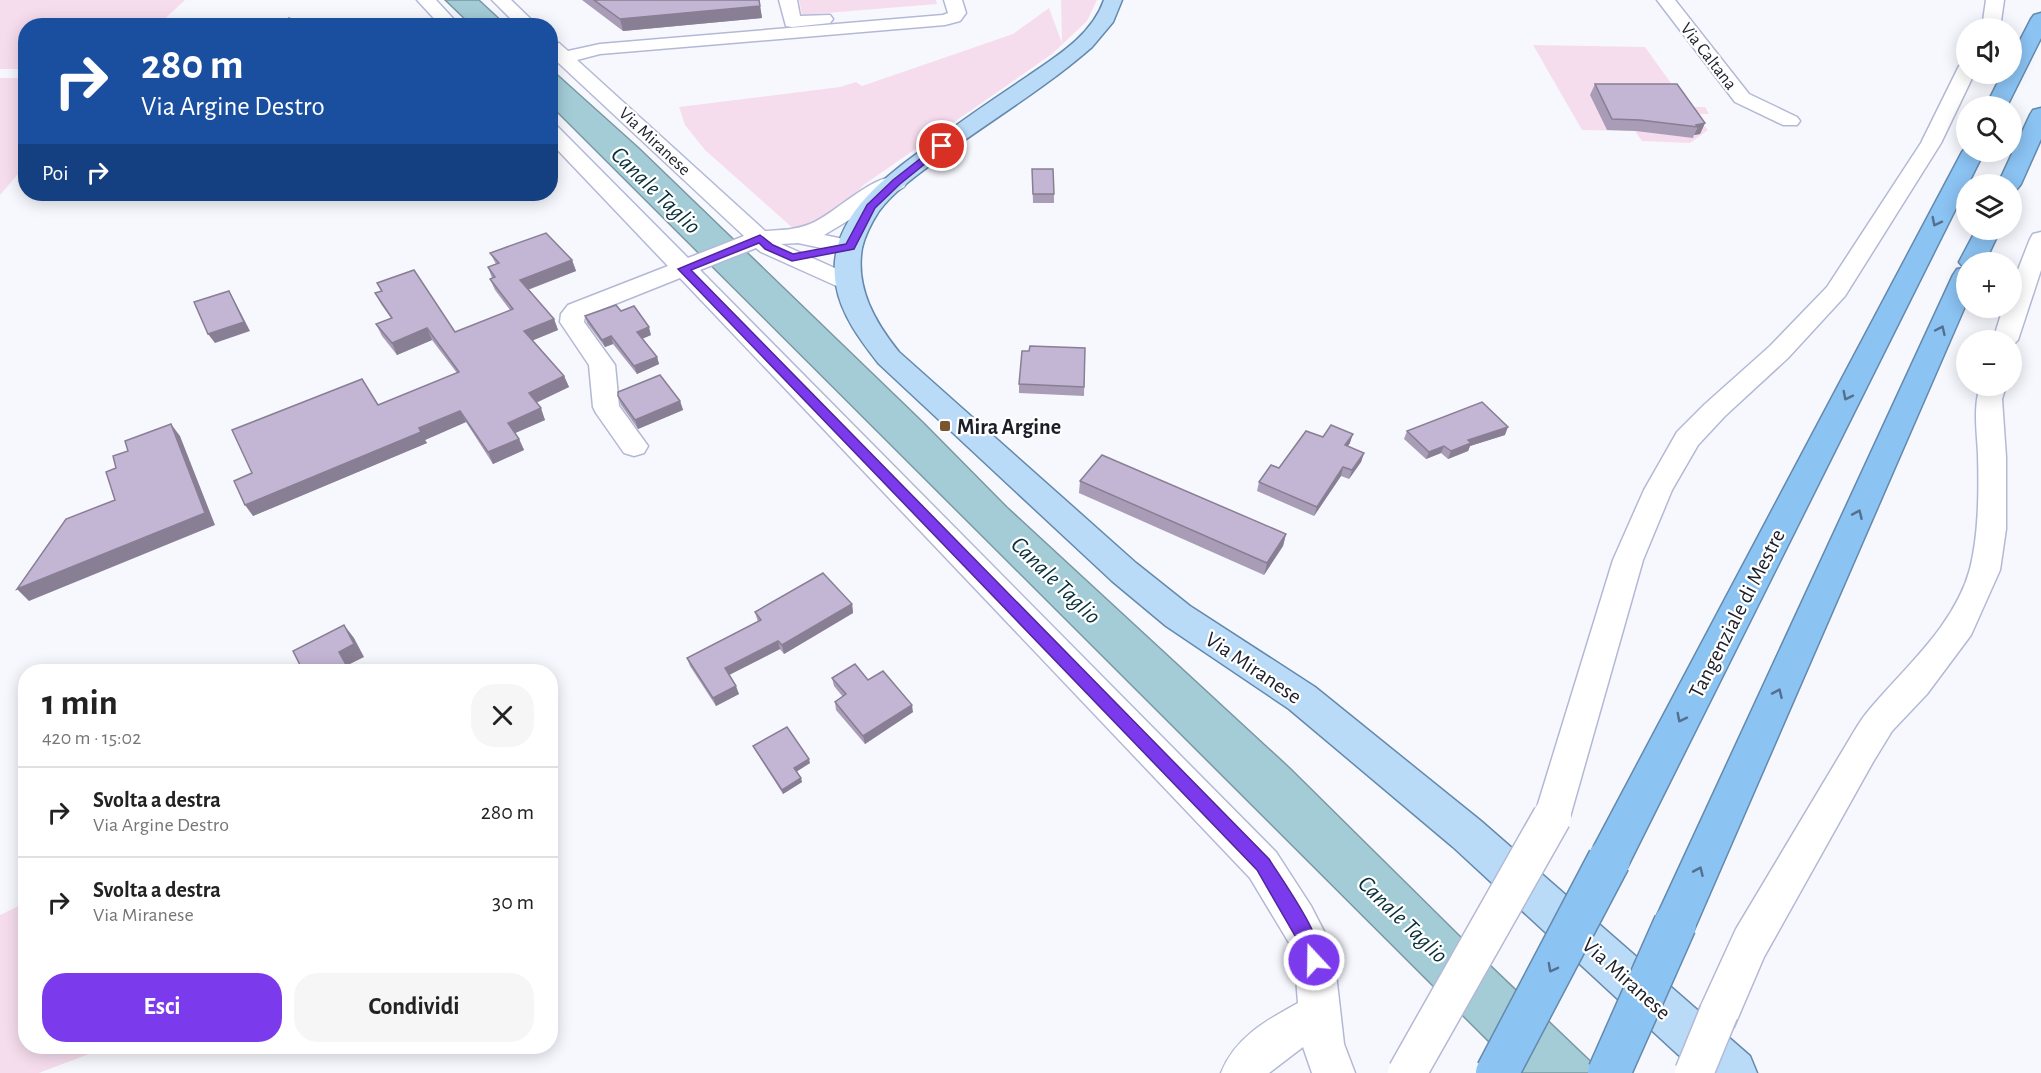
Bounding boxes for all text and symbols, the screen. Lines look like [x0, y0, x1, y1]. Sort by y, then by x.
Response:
map controls [1956, 18, 2022, 396]
button: sound [1956, 18, 2022, 84]
street label: Via Caltana [1677, 20, 1740, 93]
icon: right [42, 42, 120, 120]
text: 280 m [141, 44, 244, 86]
text: Via Argine Destro [141, 93, 325, 120]
button: search [1956, 96, 2022, 162]
street label: Via Miranese [615, 104, 694, 179]
pin [916, 120, 967, 171]
icon: arrive [925, 129, 958, 162]
water label: Canale Taglio [606, 142, 705, 239]
icon: right [81, 156, 114, 189]
text: Poi [42, 162, 69, 184]
button: layers [1956, 174, 2022, 240]
one-way arrow [1932, 216, 1944, 227]
button: + [1956, 252, 2022, 318]
one-way arrow [1934, 326, 1946, 337]
button: − [1956, 330, 2022, 396]
one-way arrow [1843, 389, 1854, 400]
place label: Mira Argine [957, 416, 1061, 438]
marker: Mira Argine [938, 419, 952, 433]
one-way arrow [1851, 510, 1863, 521]
street label: Tangenziale di Mestre [1685, 525, 1789, 701]
water label: Canale Taglio [1006, 532, 1105, 629]
street label: Via Miranese [1201, 628, 1306, 708]
button: close [471, 684, 534, 747]
text: 1 min [42, 685, 118, 721]
one-way arrow [1771, 688, 1783, 699]
one-way arrow [1677, 712, 1688, 723]
text: 420 m · 15:02 [42, 728, 141, 748]
text: Svolta a destra [93, 789, 221, 811]
icon: right [42, 796, 75, 829]
text: 280 m [481, 801, 534, 823]
text: Via Argine Destro [93, 815, 229, 835]
one-way arrow [1692, 866, 1704, 877]
water label: Canale Taglio [1353, 871, 1452, 968]
text: Svolta a destra [93, 879, 221, 901]
icon: right [42, 886, 75, 919]
text: 30 m [492, 891, 534, 913]
text: Via Miranese [93, 905, 194, 925]
position arrow [1282, 928, 1346, 992]
street label: Via Miranese [1578, 933, 1675, 1024]
one-way arrow [1548, 961, 1559, 972]
button: Esci [42, 973, 282, 1042]
button: Condividi [294, 973, 534, 1042]

